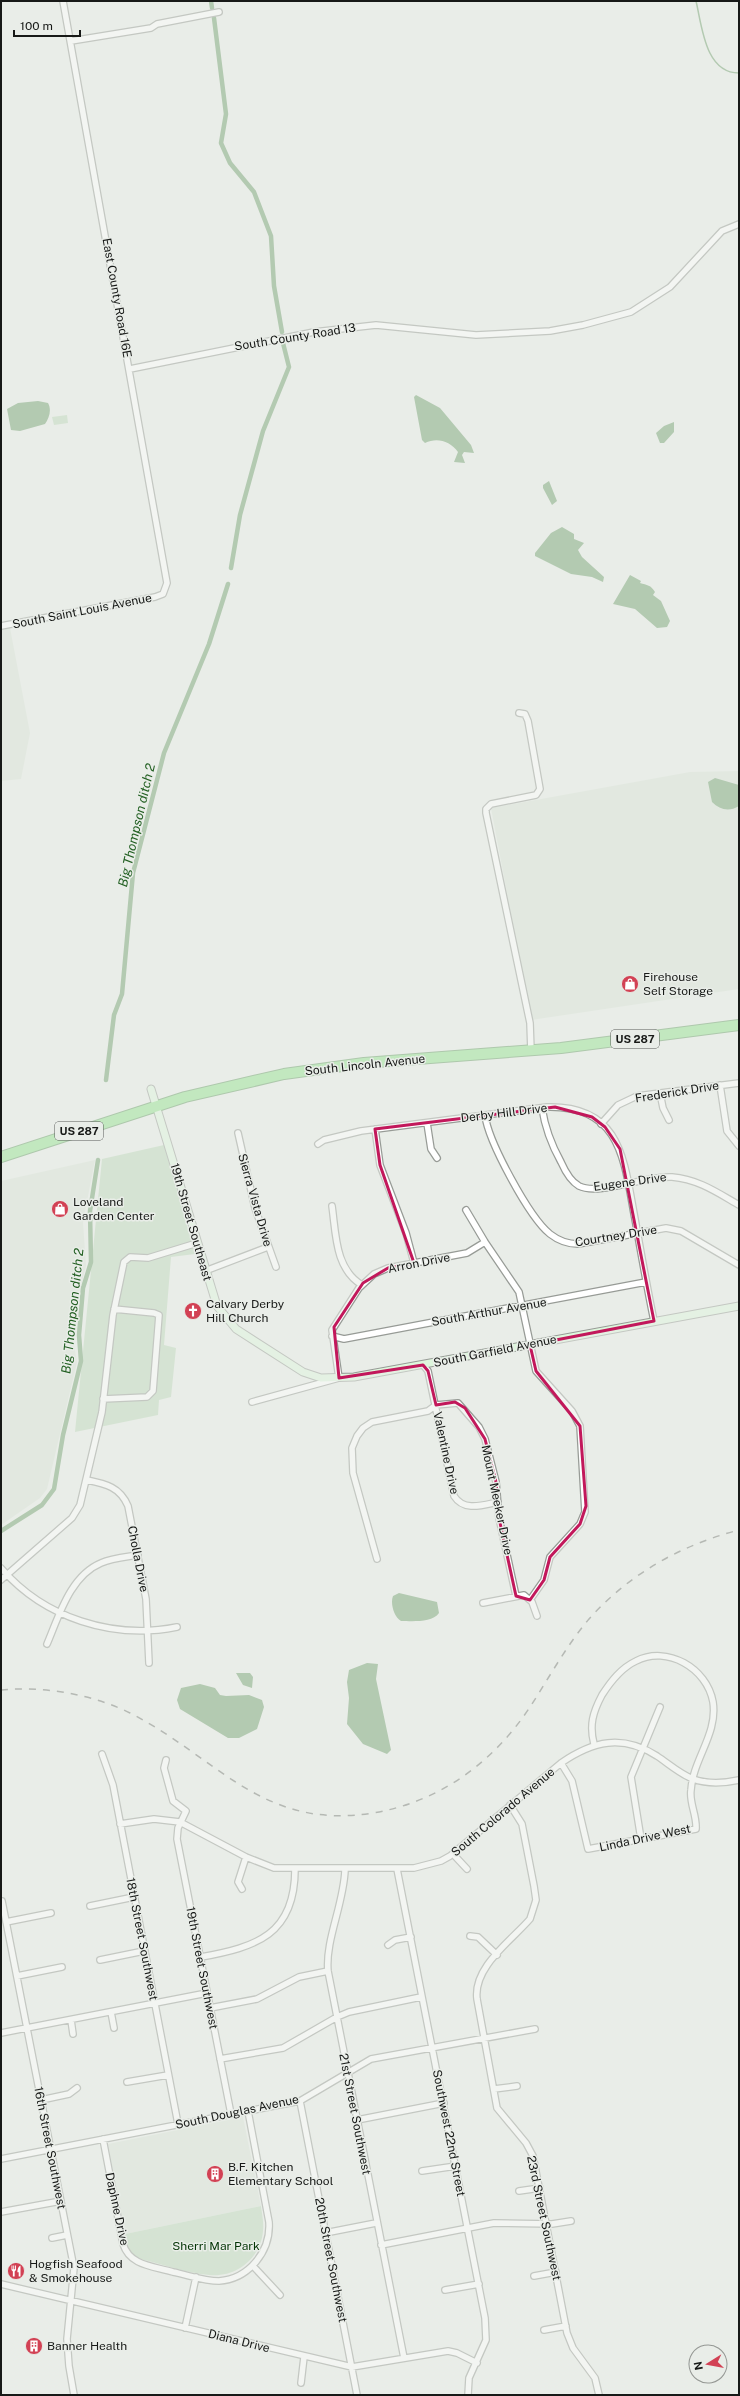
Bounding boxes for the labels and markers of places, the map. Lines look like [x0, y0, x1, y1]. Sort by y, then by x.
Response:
place label: Firehouse Self Storage [643, 970, 713, 998]
shop icon: Firehouse Self Storage [620, 974, 640, 994]
place label: Loveland Garden Center [73, 1195, 155, 1223]
shop icon: Loveland Garden Center [50, 1199, 70, 1219]
place label: Calvary Derby Hill Church [206, 1297, 285, 1325]
church icon: Calvary Derby Hill Church [183, 1301, 203, 1321]
place label: B.F. Kitchen Elementary School [228, 2160, 334, 2188]
building icon: B.F. Kitchen Elementary School [205, 2164, 225, 2184]
place label: Hogfish Seafood & Smokehouse [29, 2257, 123, 2285]
restaurant icon: Hogfish Seafood & Smokehouse [6, 2261, 26, 2281]
building icon: Banner Health [24, 2336, 44, 2356]
place label: Banner Health [47, 2339, 127, 2353]

